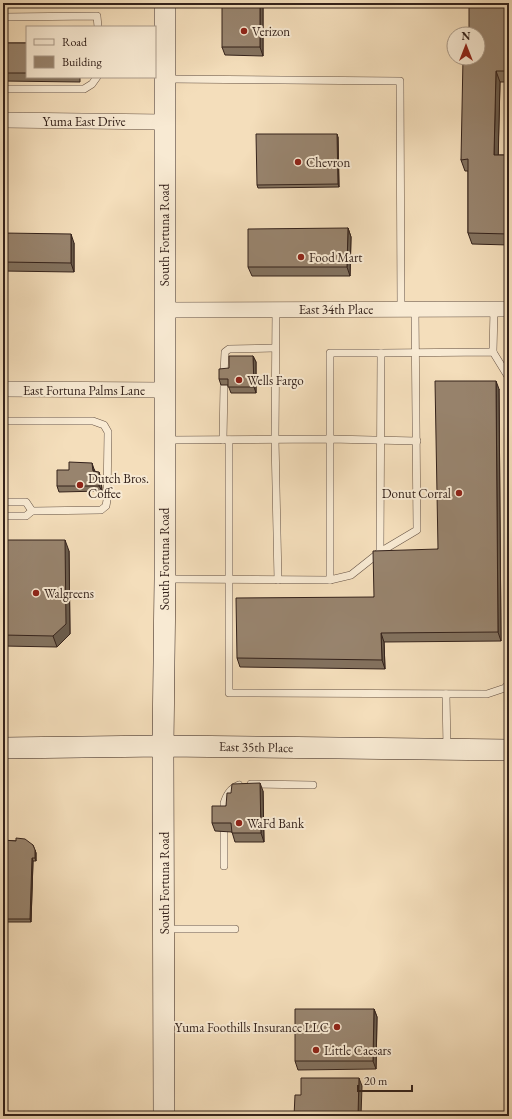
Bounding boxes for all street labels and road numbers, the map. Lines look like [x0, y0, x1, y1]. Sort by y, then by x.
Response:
street label: Yuma East Drive [42, 113, 126, 130]
street label: South Fortuna Road [156, 183, 173, 286]
street label: East 34th Place [299, 301, 373, 318]
street label: East Fortuna Palms Lane [23, 382, 145, 399]
street label: South Fortuna Road [156, 507, 173, 610]
street label: East 35th Place [219, 738, 293, 756]
street label: South Fortuna Road [156, 831, 173, 934]

